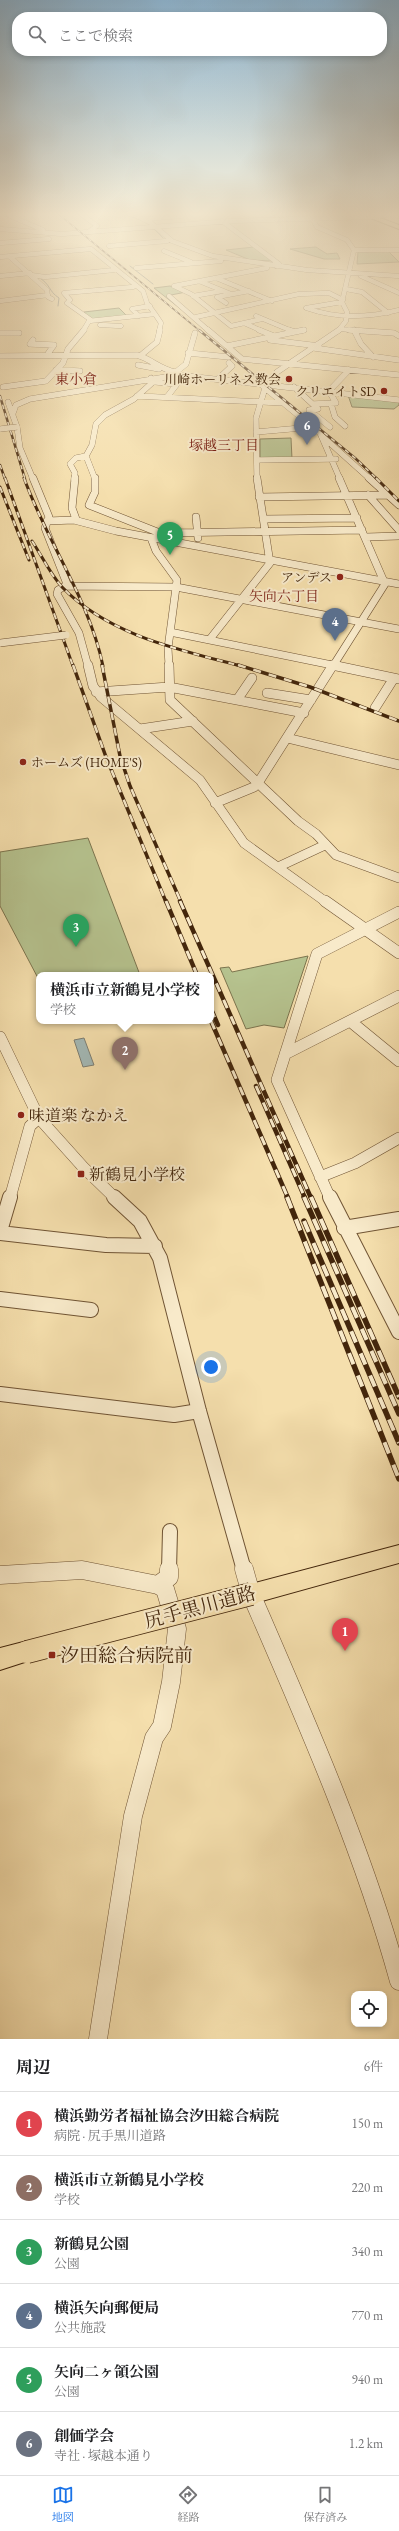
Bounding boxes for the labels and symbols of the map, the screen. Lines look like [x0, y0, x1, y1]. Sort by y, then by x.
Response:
district label: 東小倉 [55, 370, 97, 388]
place label: 川崎ホーリネス教会 [164, 371, 281, 388]
marker: 川崎ホーリネス教会 [284, 374, 294, 384]
place label: クリエイトSD [295, 383, 376, 400]
marker: クリエイトSD [379, 386, 389, 396]
pin: 6 [294, 412, 320, 445]
district label: 塚越三丁目 [189, 436, 259, 454]
pin: 5 [157, 522, 183, 555]
place label: アンデス [281, 569, 332, 586]
marker: アンデス [335, 572, 345, 582]
district label: 矢向六丁目 [249, 587, 319, 605]
pin: 4 [322, 608, 348, 641]
place label: ホームズ (HOME'S) [31, 754, 142, 771]
marker: ホームズ (HOME'S) [18, 757, 28, 767]
pin: 3 [63, 914, 89, 947]
pin: 2 [112, 1037, 138, 1070]
place label: 味道楽 なかえ [29, 1105, 128, 1126]
marker: 味道楽 なかえ [16, 1110, 26, 1120]
place label: 新鶴見小学校 [89, 1164, 185, 1185]
marker: 新鶴見小学校 [76, 1169, 86, 1179]
your location [201, 1357, 221, 1377]
street label: 尻手黒川道路 [142, 1580, 258, 1634]
pin: 1 [332, 1618, 358, 1651]
place label: 汐田総合病院前 [60, 1643, 193, 1668]
marker: 汐田総合病院前 [47, 1650, 57, 1660]

